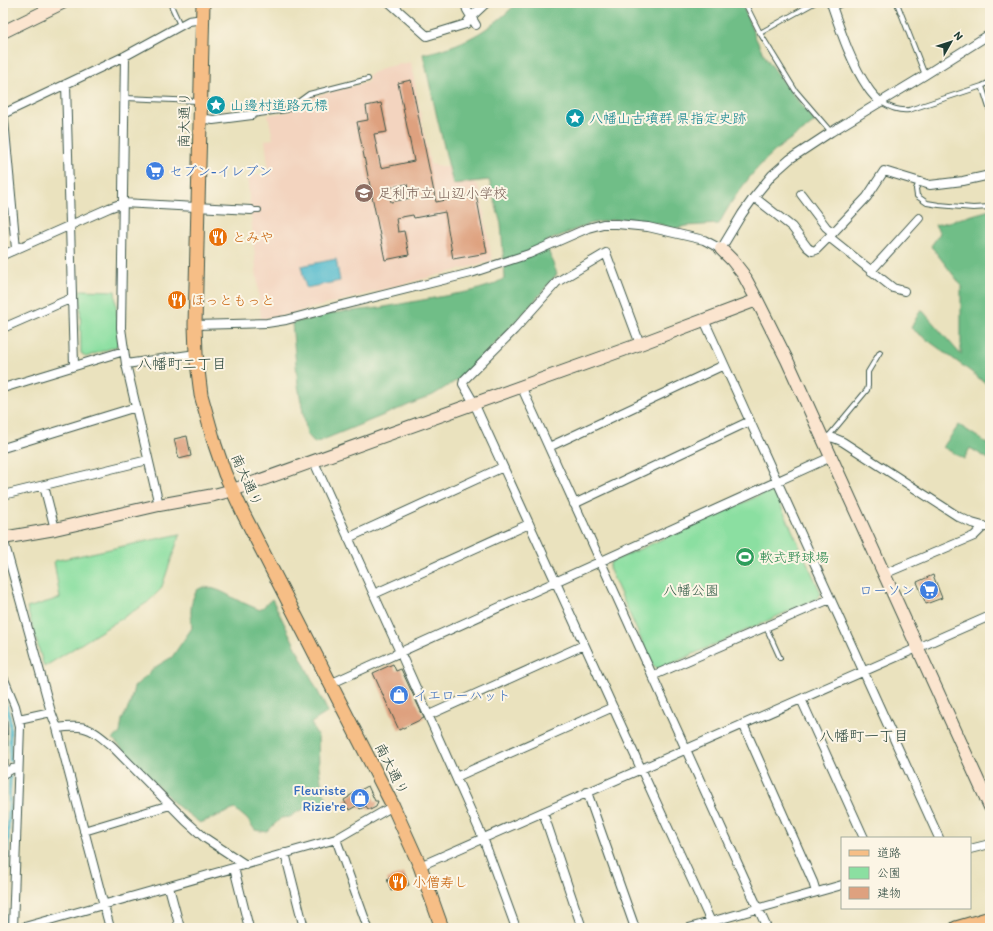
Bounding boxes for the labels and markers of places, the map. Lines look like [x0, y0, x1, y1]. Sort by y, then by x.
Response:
place icon: 山邊村道路元標 [205, 94, 227, 116]
place label: 山邊村道路元標 [230, 97, 328, 114]
place icon: 八幡山古墳群 県指定史跡 [564, 107, 586, 129]
place label: 八幡山古墳群 県指定史跡 [589, 110, 746, 127]
supermarket icon: セブン-イレブン [144, 160, 166, 182]
place label: セブン-イレブン [169, 163, 273, 180]
school or university icon: 足利市立 山辺小学校 [353, 182, 375, 204]
place label: 足利市立 山辺小学校 [378, 185, 507, 202]
restaurant icon: とみや [207, 226, 229, 248]
place label: とみや [232, 229, 274, 246]
restaurant icon: ほっともっと [166, 289, 188, 311]
place label: ほっともっと [191, 292, 275, 309]
sports icon: 軟式野球場 [734, 546, 756, 568]
place label: 軟式野球場 [759, 549, 829, 566]
supermarket icon: ローソン [918, 579, 940, 601]
place label: ローソン [859, 582, 915, 599]
shop icon: イエローハット [388, 684, 410, 706]
place label: イエローハット [413, 687, 511, 704]
place label: Fleuriste Rizie're [293, 782, 346, 815]
shop icon: Fleuriste Rizie're [349, 787, 371, 809]
restaurant icon: 小僧寿し [387, 871, 409, 893]
place label: 小僧寿し [412, 874, 468, 891]

